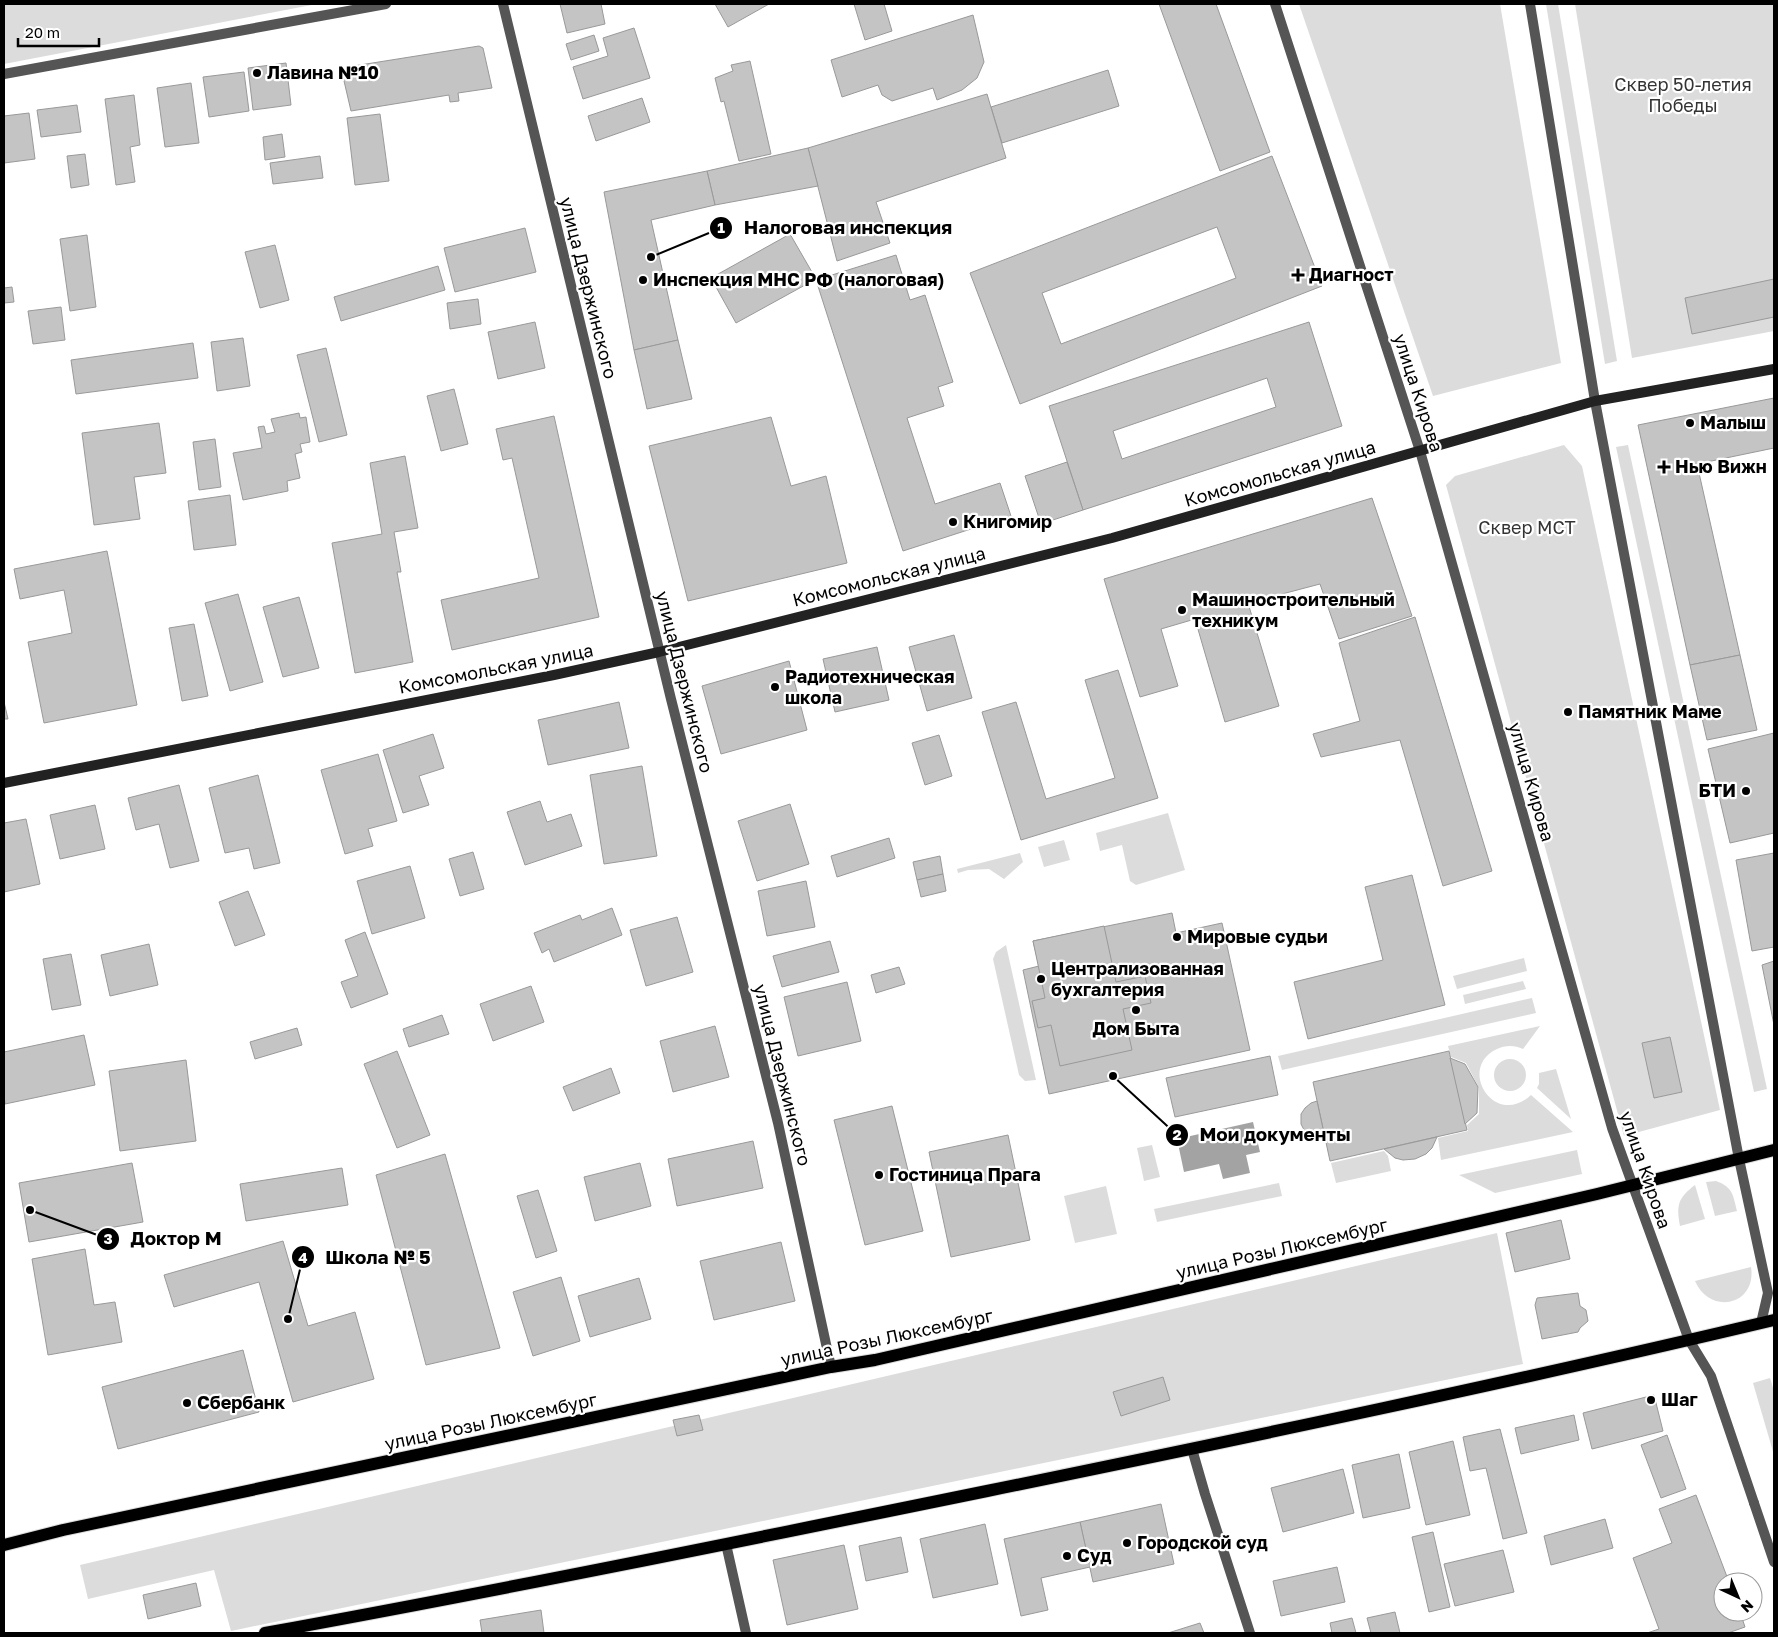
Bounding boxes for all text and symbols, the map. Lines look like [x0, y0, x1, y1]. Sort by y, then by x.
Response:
scale bar [18, 15, 99, 47]
text: 20 m [25, 23, 60, 41]
place label: Лавина №10 [267, 61, 379, 83]
marker: Лавина №10 [251, 67, 263, 79]
park label: Сквер 50-летия Победы [1614, 73, 1752, 116]
street label: улица Дзержинского [556, 195, 622, 381]
callout: Налоговая инспекция [708, 211, 962, 245]
text: Налоговая инспекция [744, 215, 952, 238]
text: 1 [717, 218, 725, 236]
place label: Диагност [1309, 263, 1394, 285]
place label: Инспекция МНС РФ (налоговая) [653, 268, 944, 290]
marker: Диагност [1291, 268, 1305, 282]
marker: Инспекция МНС РФ (налоговая) [637, 274, 649, 286]
street label: улица Кирова [1389, 331, 1448, 455]
place label: Малыш [1700, 411, 1766, 433]
marker: Малыш [1684, 417, 1696, 429]
street label: Комсомольская улица [1182, 435, 1378, 511]
place label: Нью Вижн [1675, 455, 1767, 477]
marker: Нью Вижн [1657, 460, 1671, 474]
place label: Книгомир [963, 510, 1052, 532]
marker: Книгомир [947, 516, 959, 528]
park label: Сквер МСТ [1478, 516, 1576, 538]
street label: Комсомольская улица [790, 541, 987, 611]
place label: Машиностроительный техникум [1192, 588, 1395, 631]
street label: улица Дзержинского [652, 589, 718, 775]
marker: Машиностроительный техникум [1176, 604, 1188, 616]
street label: Комсомольская улица [397, 638, 595, 698]
place label: Радиотехническая школа [785, 665, 955, 708]
marker: Радиотехническая школа [769, 681, 781, 693]
place label: Памятник Маме [1578, 700, 1722, 722]
marker: Памятник Маме [1562, 706, 1574, 718]
street label: улица Кирова [1504, 720, 1559, 844]
place label: БТИ [1699, 779, 1736, 801]
marker: БТИ [1740, 785, 1752, 797]
place label: Мировые судьи [1187, 925, 1328, 947]
marker: Мировые судьи [1171, 931, 1183, 943]
place label: Централизованная бухгалтерия [1051, 957, 1224, 1000]
marker: Централизованная бухгалтерия [1035, 973, 1047, 985]
street label: улица Дзержинского [750, 982, 816, 1168]
marker: Дом Быта [1130, 1004, 1142, 1016]
place label: Дом Быта [1092, 1017, 1180, 1039]
street label: улица Кирова [1616, 1108, 1676, 1231]
callout: Мои документы [1164, 1118, 1360, 1152]
text: Мои документы [1199, 1122, 1351, 1145]
text: 2 [1172, 1125, 1182, 1143]
place label: Гостиница Прага [889, 1163, 1041, 1185]
marker: Гостиница Прага [873, 1169, 885, 1181]
street label: улица Розы Люксембург [1174, 1213, 1390, 1283]
callout: Доктор М [95, 1222, 231, 1256]
text: Доктор М [130, 1226, 222, 1249]
text: 3 [103, 1229, 113, 1247]
callout: Школа № 5 [290, 1240, 440, 1274]
text: Школа № 5 [325, 1245, 431, 1268]
text: 4 [298, 1248, 308, 1266]
street label: улица Розы Люксембург [779, 1304, 995, 1370]
street label: улица Розы Люксембург [383, 1388, 599, 1454]
place label: Шаг [1661, 1388, 1698, 1410]
place label: Сбербанк [197, 1391, 286, 1413]
marker: Шаг [1645, 1394, 1657, 1406]
marker: Сбербанк [181, 1397, 193, 1409]
place label: Городской суд [1137, 1531, 1268, 1553]
marker: Городской суд [1121, 1537, 1133, 1549]
place label: Суд [1077, 1544, 1111, 1566]
marker: Суд [1061, 1550, 1073, 1562]
north arrow [1713, 1572, 1763, 1622]
text: N [1738, 1597, 1757, 1617]

